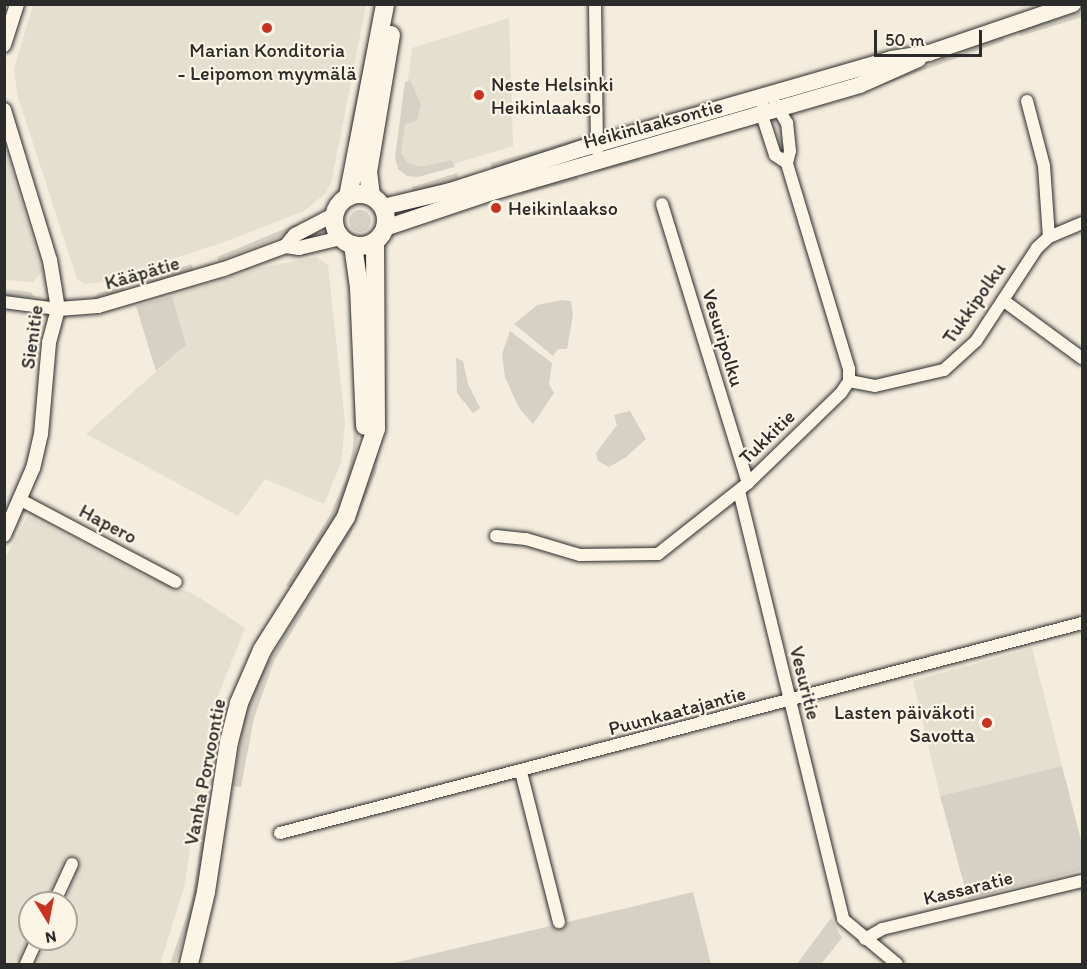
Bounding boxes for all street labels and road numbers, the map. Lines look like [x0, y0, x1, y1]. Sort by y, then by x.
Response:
street label: Heikinlaaksontie [581, 94, 725, 154]
street label: Kääpätie [102, 251, 182, 295]
street label: Tukkipolku [937, 258, 1011, 348]
street label: Vesuripolku [697, 286, 749, 390]
street label: Sienitie [16, 303, 48, 371]
street label: Tukkitie [734, 405, 800, 469]
street label: Hapero [75, 499, 141, 549]
street label: Vesuritie [784, 644, 826, 722]
street label: Puunkaatajantie [606, 681, 748, 741]
street label: Vanha Porvoontie [179, 696, 231, 848]
street label: Kassaratie [921, 865, 1015, 911]

